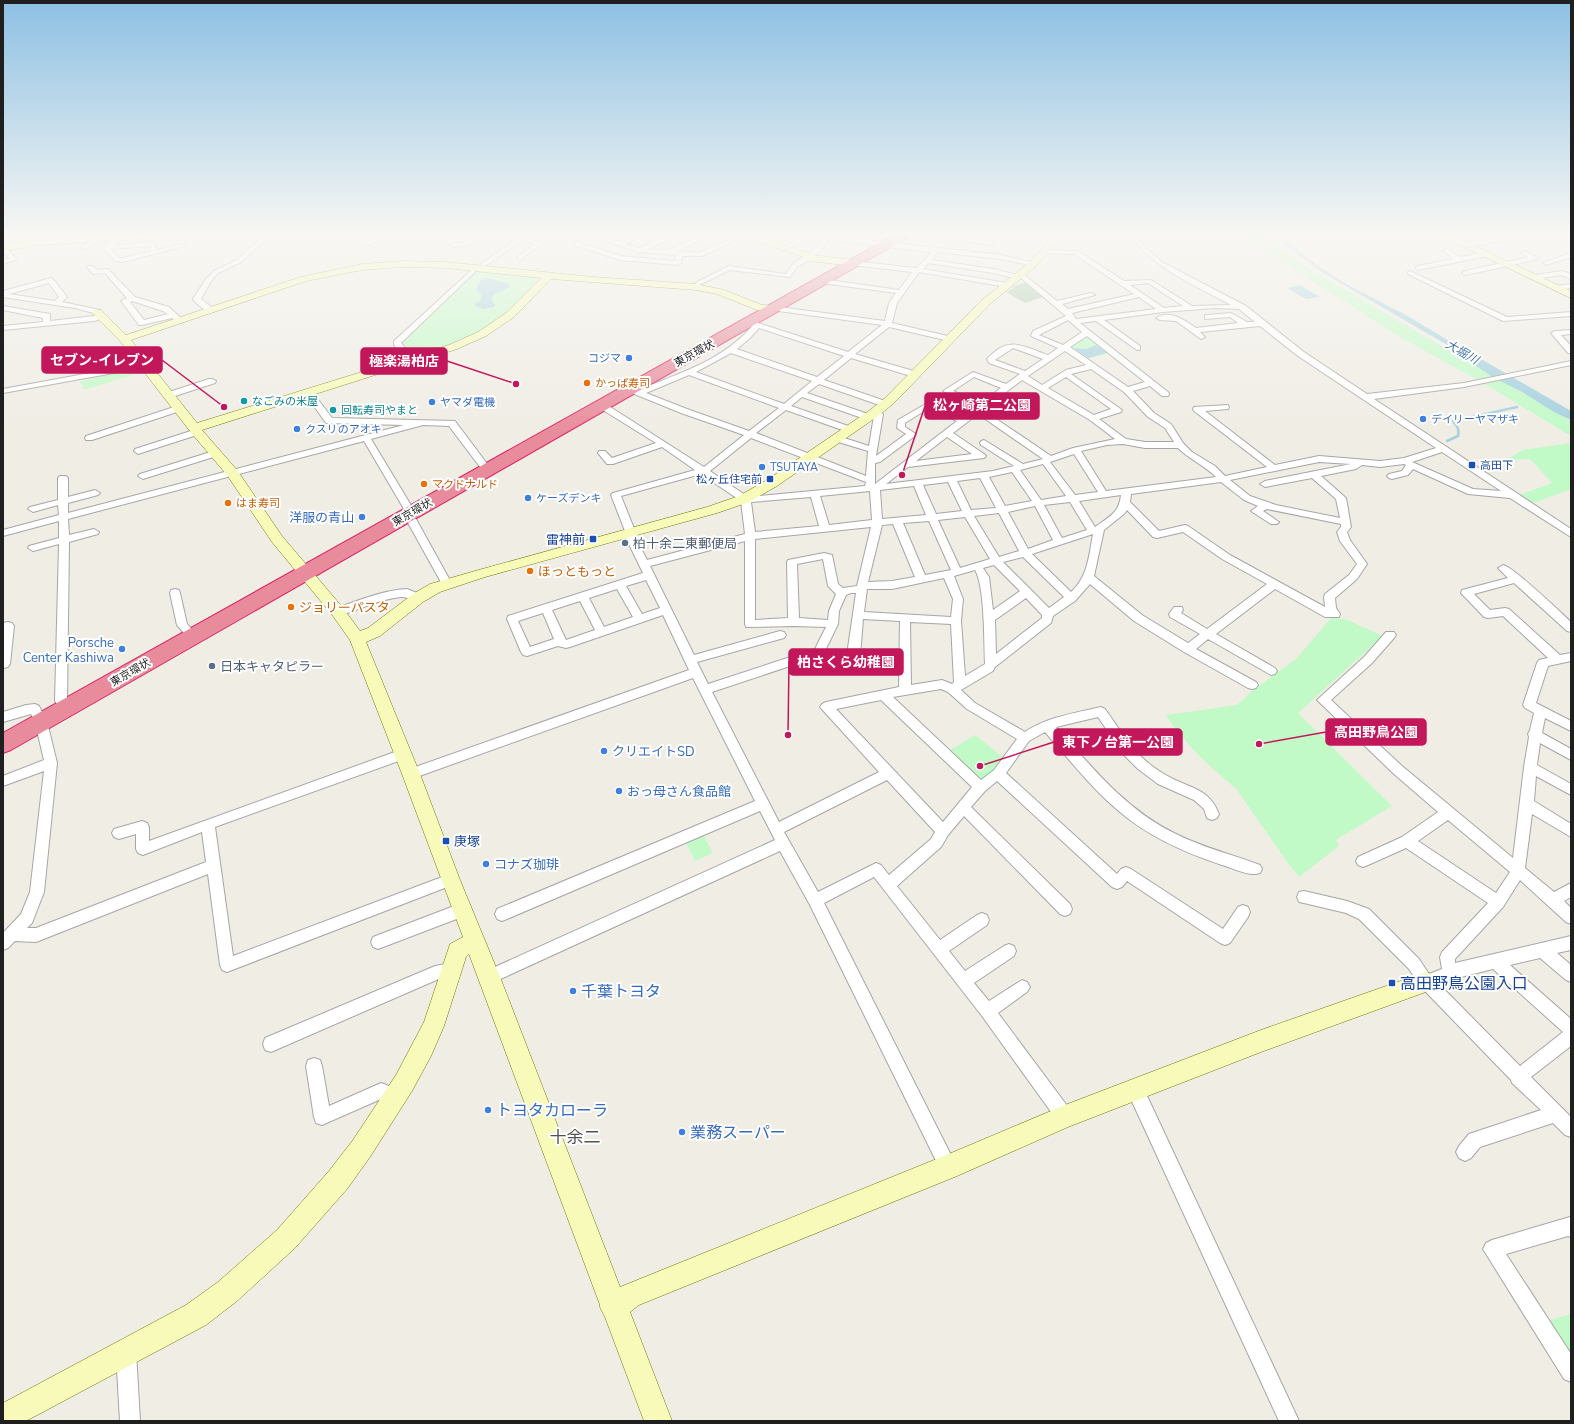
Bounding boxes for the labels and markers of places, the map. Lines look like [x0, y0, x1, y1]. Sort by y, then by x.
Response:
callout: セブン-イレブン [42, 347, 162, 373]
callout: 極楽湯柏店 [361, 348, 447, 374]
place label: コジマ [588, 351, 621, 366]
marker: コジマ [624, 353, 634, 363]
place label: かっぱ寿司 [595, 376, 650, 391]
marker: かっぱ寿司 [582, 378, 592, 388]
callout: 松ヶ崎第二公園 [925, 393, 1039, 419]
place label: なごみの米屋 [252, 394, 318, 409]
place label: ヤマダ電機 [440, 395, 495, 410]
marker: なごみの米屋 [239, 396, 249, 406]
marker: ヤマダ電機 [427, 397, 437, 407]
place label: 回転寿司やまと [341, 403, 418, 418]
marker: 回転寿司やまと [328, 405, 338, 415]
place label: デイリーヤマザキ [1431, 412, 1519, 427]
marker: デイリーヤマザキ [1418, 414, 1428, 424]
place label: クスリのアオキ [305, 422, 382, 437]
marker: クスリのアオキ [292, 424, 302, 434]
place label: 高田下 [1480, 458, 1513, 473]
place label: TSUTAYA [770, 460, 818, 475]
marker: 高田下 [1467, 460, 1477, 470]
marker: TSUTAYA [757, 462, 767, 472]
place label: 松ヶ丘住宅前 [696, 472, 762, 487]
marker: 松ヶ丘住宅前 [765, 474, 775, 484]
place label: マクドナルド [432, 477, 498, 492]
marker: マクドナルド [419, 479, 429, 489]
place label: ケーズデンキ [536, 491, 601, 506]
marker: ケーズデンキ [523, 493, 533, 503]
place label: はま寿司 [236, 496, 280, 511]
marker: はま寿司 [223, 498, 233, 508]
place label: 洋服の青山 [289, 509, 354, 527]
marker: 洋服の青山 [357, 512, 367, 522]
place label: 雷神前 [546, 531, 585, 549]
marker: 雷神前 [588, 534, 598, 544]
place label: 柏十余二東郵便局 [633, 535, 737, 553]
marker: 柏十余二東郵便局 [620, 538, 630, 548]
place label: ほっともっと [538, 563, 616, 581]
marker: ほっともっと [525, 566, 535, 576]
place label: ジョリーパスタ [299, 599, 390, 617]
marker: ジョリーパスタ [286, 602, 296, 612]
place label: Porsche Center Kashiwa [23, 634, 114, 667]
marker: Porsche Center Kashiwa [117, 644, 127, 654]
callout: 柏さくら幼稚園 [789, 649, 903, 675]
place label: 日本キャタピラー [220, 658, 324, 676]
marker: 日本キャタピラー [207, 661, 217, 671]
callout: 高田野鳥公園 [1326, 719, 1426, 745]
callout: 東下ノ台第一公園 [1054, 729, 1182, 755]
place label: クリエイトSD [612, 743, 695, 761]
marker: クリエイトSD [599, 746, 609, 756]
place label: おっ母さん食品館 [627, 783, 731, 801]
marker: おっ母さん食品館 [614, 786, 624, 796]
place label: 庚塚 [454, 833, 480, 851]
marker: 庚塚 [441, 836, 451, 846]
place label: コナズ珈琲 [494, 856, 559, 874]
marker: コナズ珈琲 [481, 859, 491, 869]
place label: 高田野鳥公園入口 [1400, 973, 1528, 995]
marker: 高田野鳥公園入口 [1387, 978, 1397, 988]
place label: 千葉トヨタ [581, 981, 661, 1003]
marker: 千葉トヨタ [568, 986, 578, 996]
place label: トヨタカローラ [496, 1100, 608, 1122]
marker: トヨタカローラ [483, 1105, 493, 1115]
place label: 業務スーパー [690, 1122, 786, 1144]
marker: 業務スーパー [677, 1127, 687, 1137]

